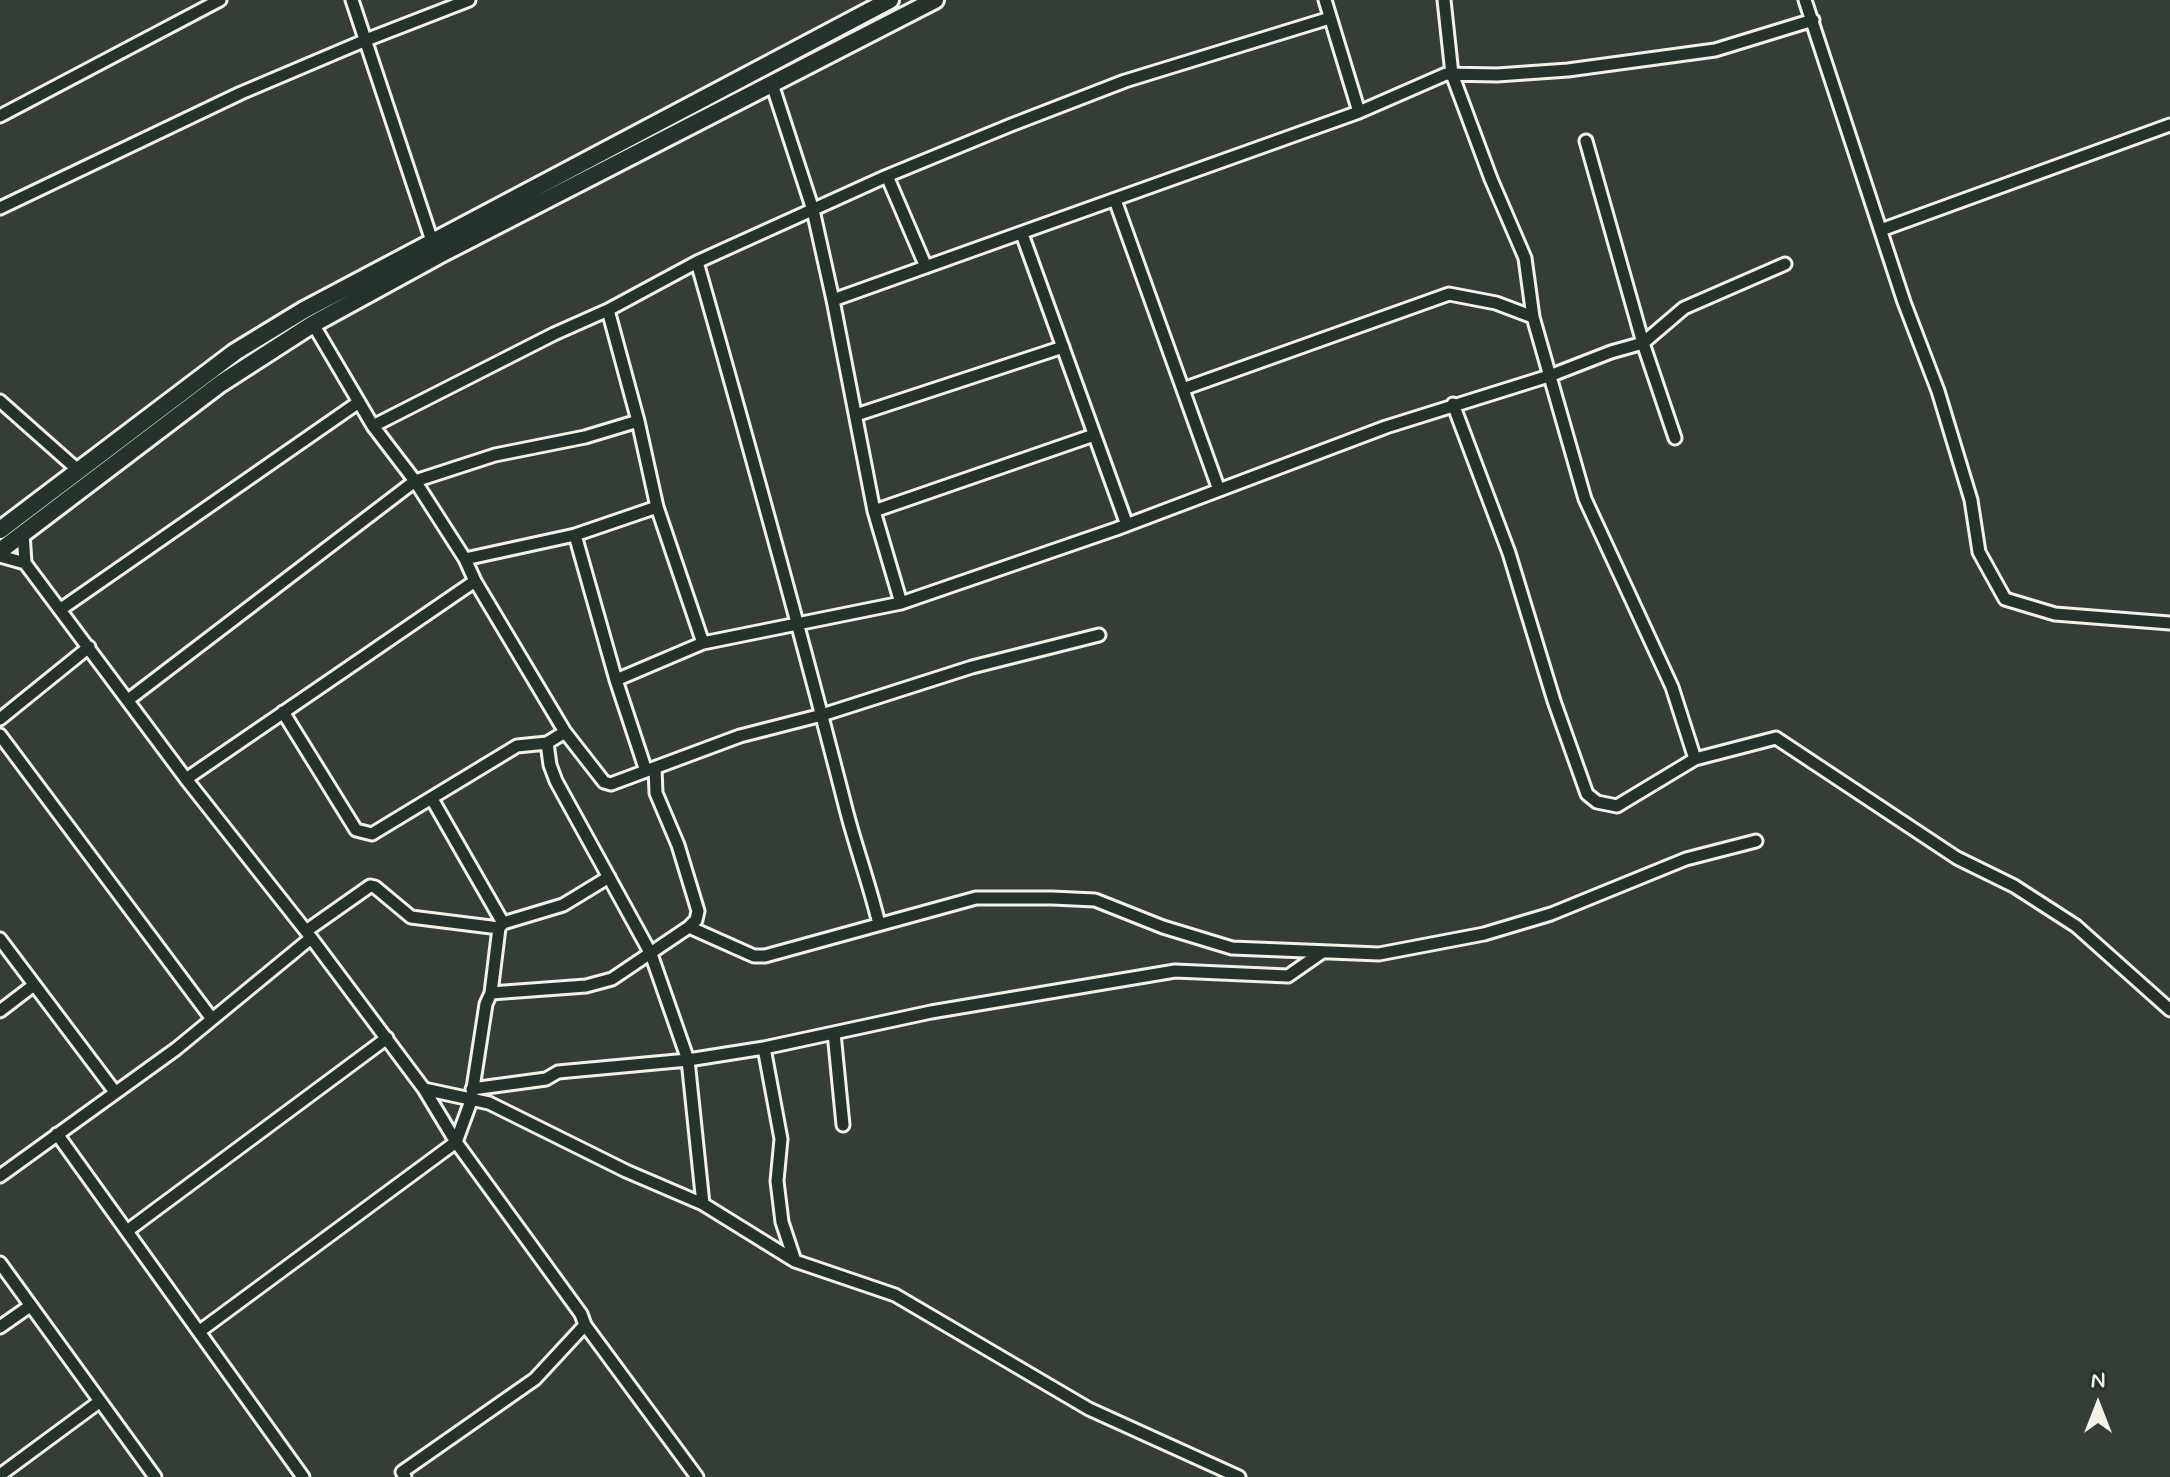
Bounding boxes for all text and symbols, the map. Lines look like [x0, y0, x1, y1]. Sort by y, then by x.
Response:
north arrow [2058, 1365, 2138, 1445]
text: N [2091, 1367, 2105, 1395]

